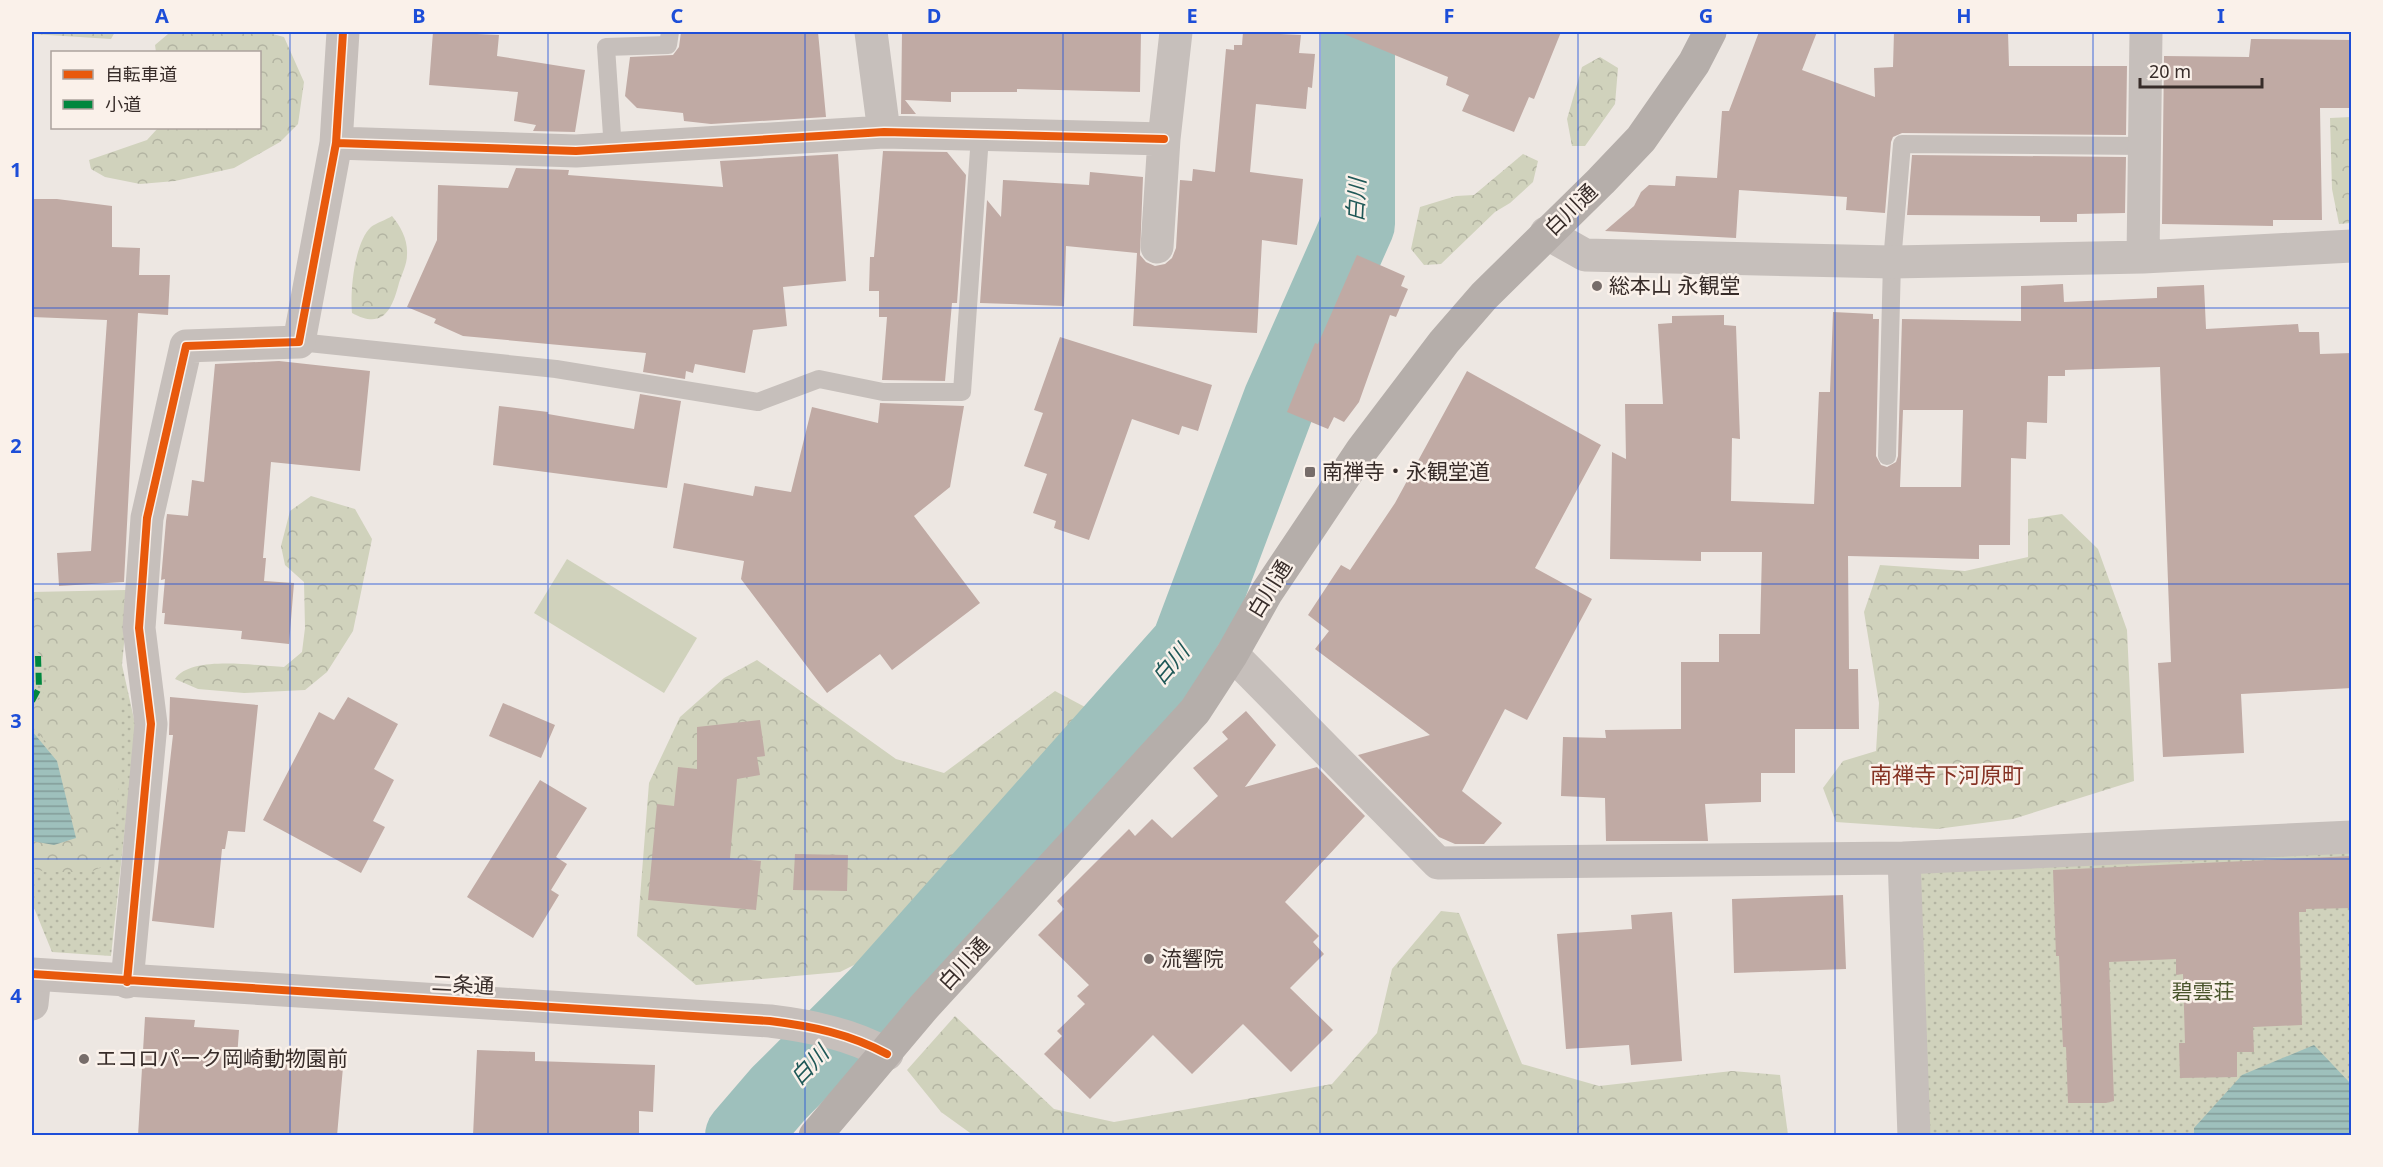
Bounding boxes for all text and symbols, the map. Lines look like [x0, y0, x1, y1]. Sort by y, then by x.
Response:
text: A [155, 2, 169, 29]
text: B [412, 2, 426, 29]
text: C [671, 2, 684, 29]
text: D [927, 2, 941, 29]
text: E [1186, 2, 1198, 29]
text: F [1444, 2, 1454, 29]
text: G [1699, 2, 1713, 29]
text: H [1956, 2, 1972, 29]
text: I [2217, 2, 2225, 29]
legend [51, 51, 261, 129]
scale bar [2140, 51, 2262, 89]
text: 20 m [2149, 59, 2191, 83]
text: 自転車道 [105, 62, 177, 86]
text: 小道 [105, 92, 141, 116]
text: 1 [10, 156, 22, 183]
water label: 白川 [1339, 175, 1371, 223]
street label: 白川通 [1538, 177, 1603, 241]
place label: 総本山 永観堂 [1609, 271, 1740, 299]
marker: 総本山 永観堂 [1590, 279, 1604, 293]
text: 2 [10, 432, 22, 459]
place label: 南禅寺・永観堂道 [1322, 457, 1490, 485]
marker: 南禅寺・永観堂道 [1303, 465, 1317, 479]
street label: 白川通 [1241, 554, 1298, 623]
water label: 白川 [1144, 635, 1196, 690]
text: 3 [10, 707, 22, 734]
district label: 南禅寺下河原町 [1870, 759, 2024, 789]
street label: 白川通 [932, 931, 995, 996]
place label: 流響院 [1161, 944, 1224, 972]
marker: 流響院 [1142, 952, 1156, 966]
street label: 二条通 [431, 968, 495, 1000]
park label: 碧雲荘 [2172, 977, 2235, 1005]
text: 4 [10, 982, 22, 1009]
water label: 白川 [782, 1037, 836, 1091]
place label: エコロパーク岡崎動物園前 [96, 1044, 348, 1072]
marker: エコロパーク岡崎動物園前 [77, 1052, 91, 1066]

